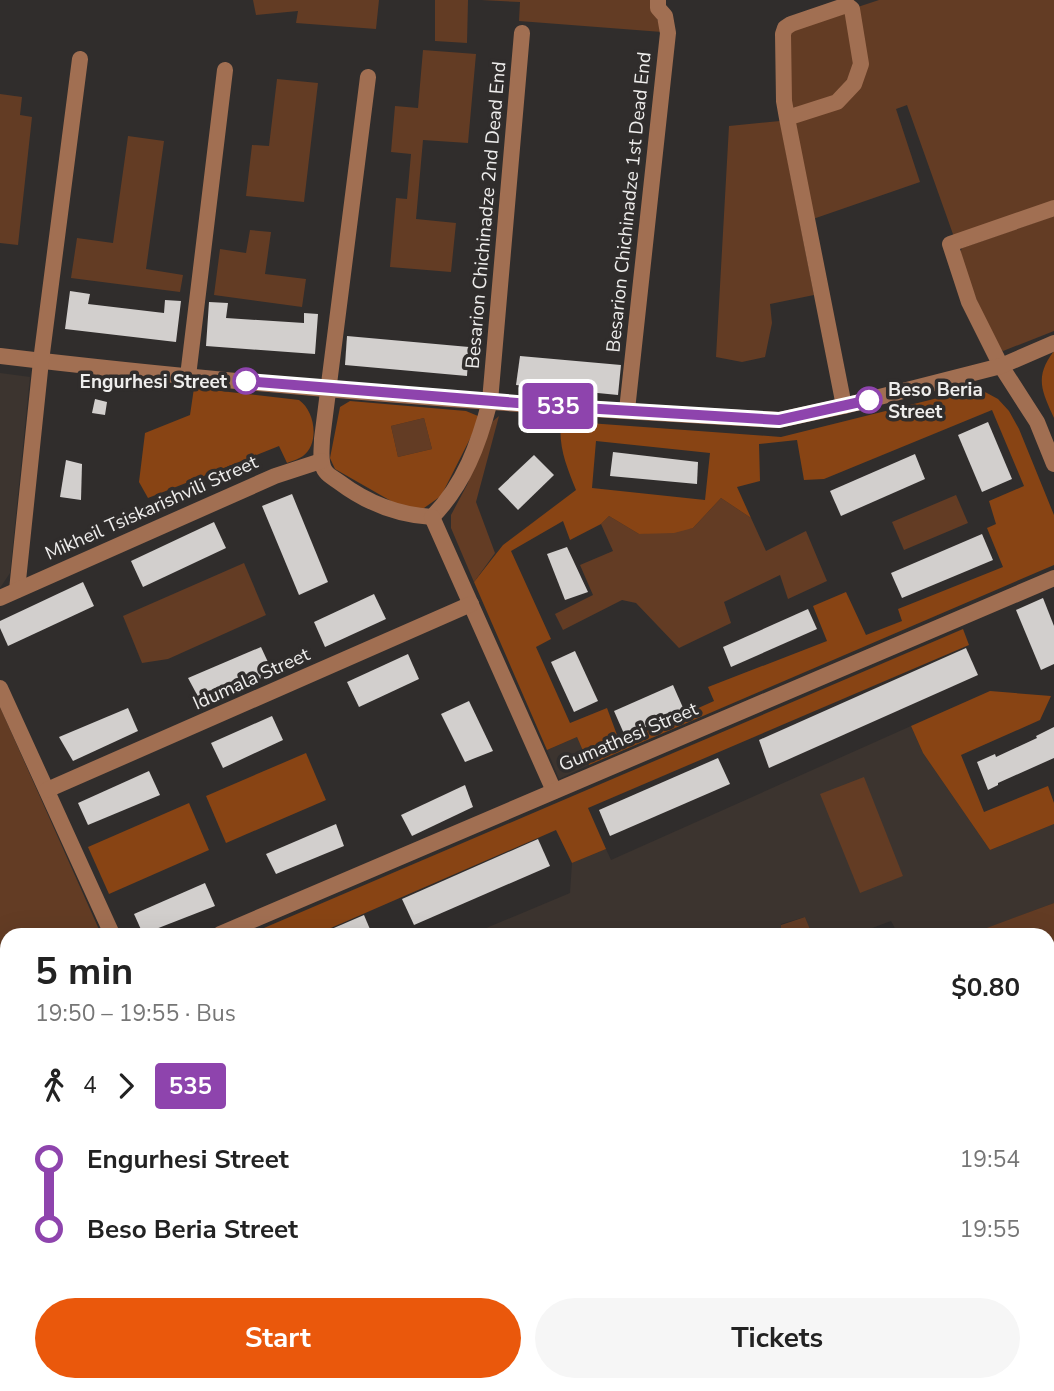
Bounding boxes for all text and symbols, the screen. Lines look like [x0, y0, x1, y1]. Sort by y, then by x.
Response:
street label: Besarion Chichinadze 1st Dead End [600, 50, 658, 354]
street label: Besarion Chichinadze 2nd Dead End [460, 60, 512, 370]
marker: Engurhesi Street [233, 368, 259, 394]
place label: Engurhesi Street [80, 369, 228, 395]
place label: Beso Beria Street [888, 377, 983, 425]
line badge: 535 [518, 383, 598, 429]
marker: Beso Beria Street [856, 387, 882, 413]
text: 535 [536, 390, 580, 422]
street label: Mikheil Tsiskarishvili Street [41, 449, 262, 567]
street label: Idumala Street [189, 641, 314, 716]
street label: Gumathesi Street [555, 696, 702, 778]
text: 5 min [35, 946, 133, 997]
text: $0.80 [951, 970, 1020, 1005]
text: 19:50 – 19:55 · Bus [35, 998, 236, 1029]
icon: walk [35, 1067, 73, 1105]
icon: forward [107, 1067, 145, 1105]
text: 4 [83, 1070, 97, 1101]
text: 535 [169, 1070, 212, 1102]
text: Engurhesi Street [87, 1142, 289, 1177]
text: 19:54 [960, 1144, 1020, 1175]
text: Beso Beria Street [87, 1212, 298, 1247]
text: 19:55 [960, 1214, 1020, 1245]
button: Start [35, 1298, 521, 1378]
button: Tickets [535, 1298, 1020, 1378]

